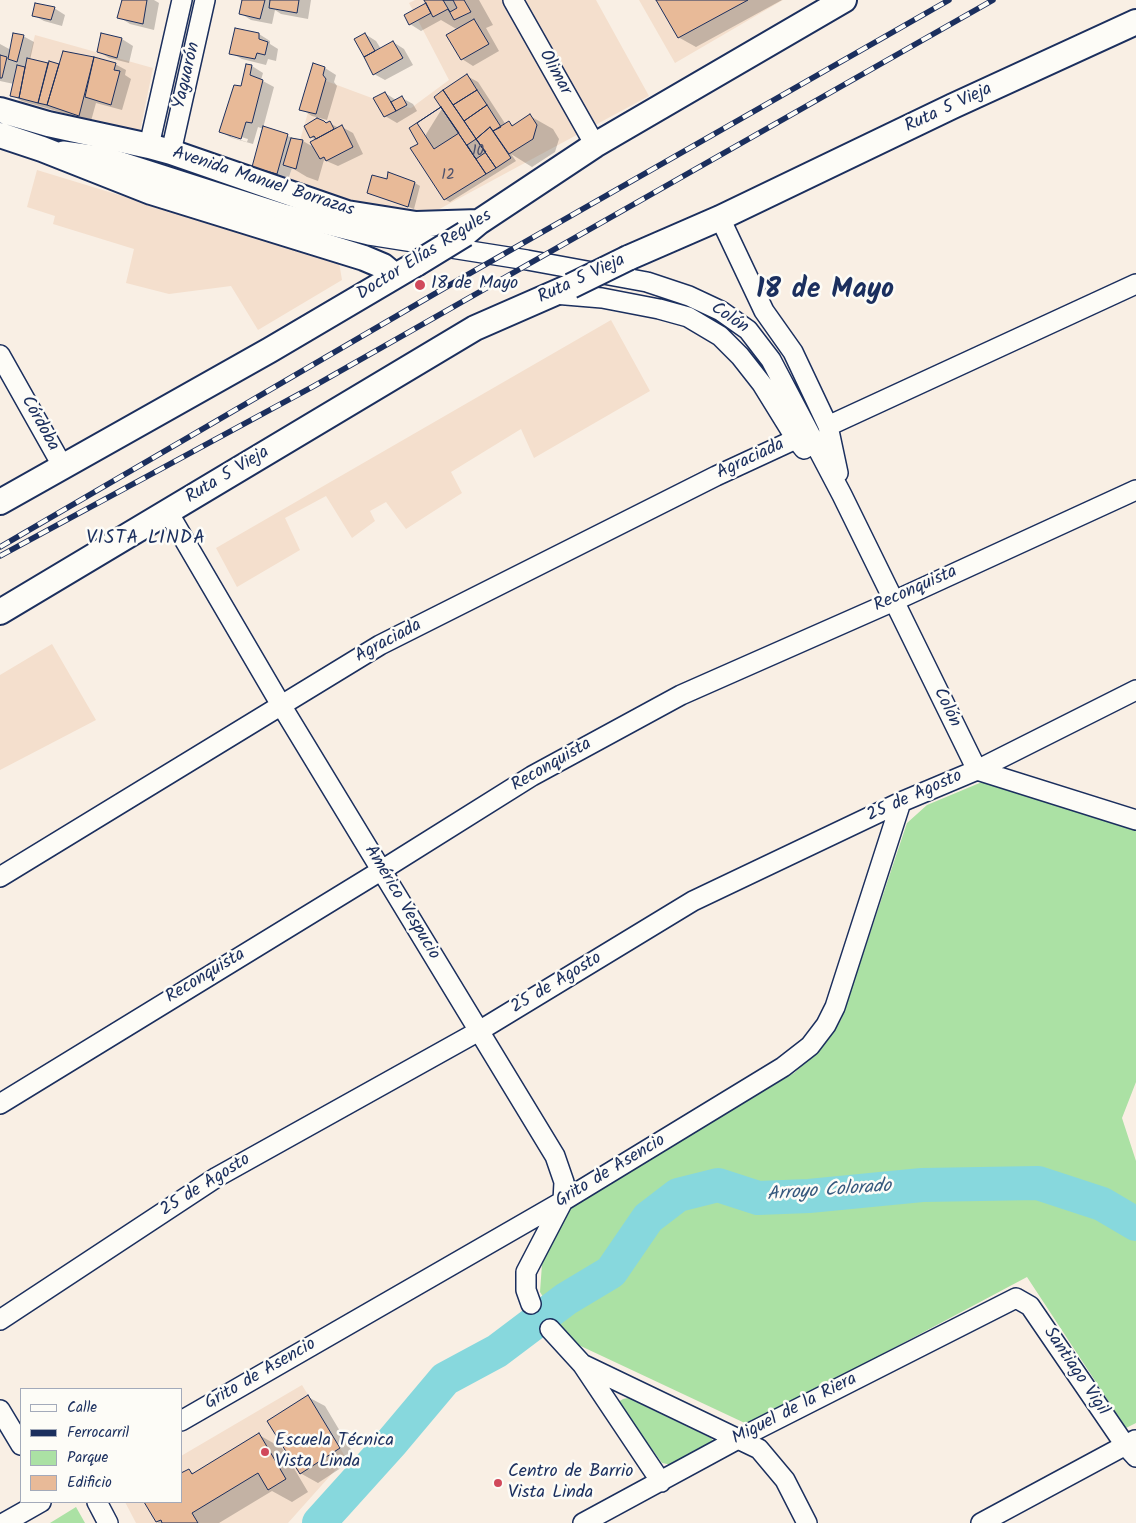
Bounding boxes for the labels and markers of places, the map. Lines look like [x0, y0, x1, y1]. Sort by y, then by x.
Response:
place label: 18 de Mayo [431, 274, 518, 296]
marker: 18 de Mayo [413, 278, 427, 292]
place label: Escuela Técnica Vista Linda [275, 1431, 394, 1474]
marker: Escuela Técnica Vista Linda [259, 1446, 271, 1458]
place label: Centro de Barrio Vista Linda [508, 1462, 633, 1505]
marker: Centro de Barrio Vista Linda [492, 1477, 504, 1489]

